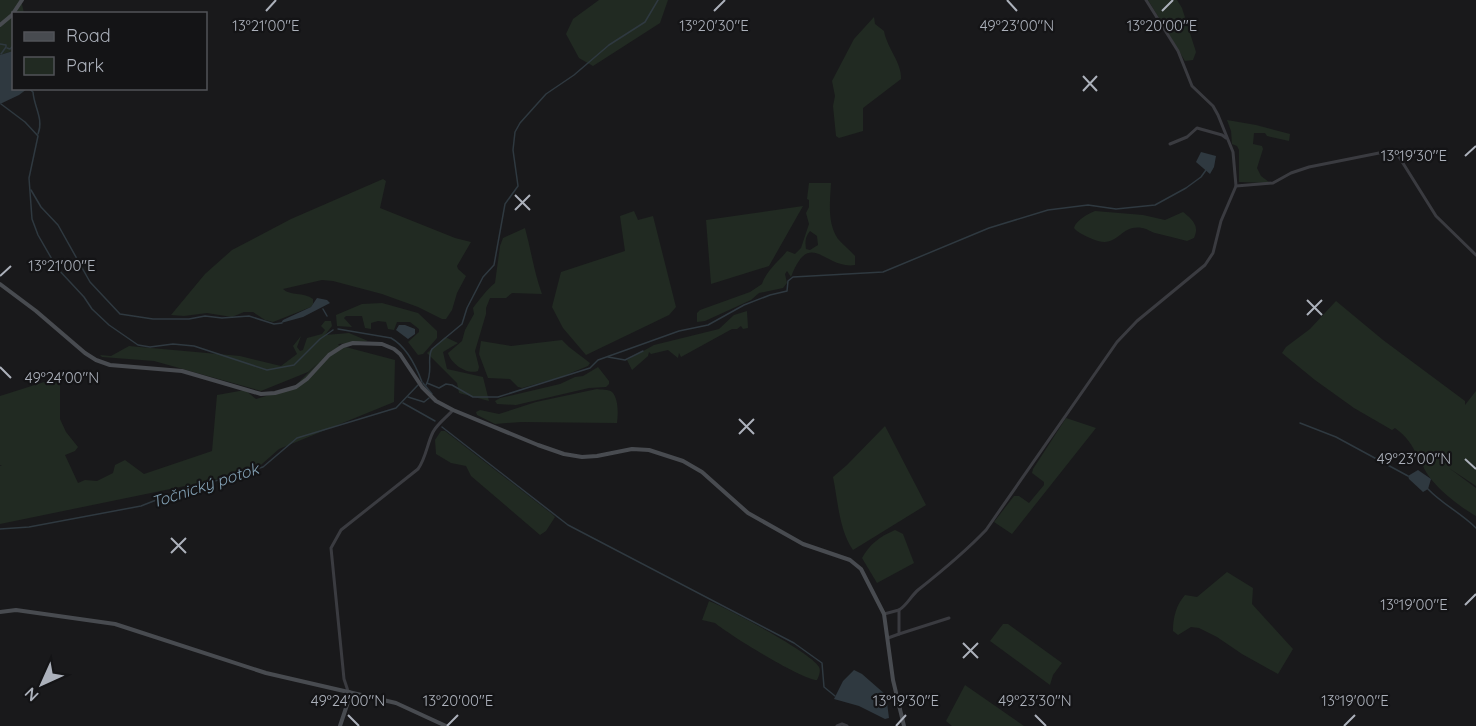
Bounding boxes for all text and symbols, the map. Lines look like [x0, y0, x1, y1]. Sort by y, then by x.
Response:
legend [12, 12, 207, 90]
text: 13°21'00"E [232, 16, 300, 35]
text: 13°20'30"E [679, 16, 749, 35]
text: 49°23'00"N [980, 16, 1054, 35]
text: 13°20'00"E [1127, 16, 1197, 35]
text: Road [66, 24, 111, 47]
text: Park [66, 54, 104, 77]
text: 13°19'30"E [1381, 146, 1447, 165]
text: 13°21'00"E [28, 256, 96, 275]
text: 49°24'00"N [25, 368, 99, 387]
text: 49°23'00"N [1377, 449, 1451, 468]
water label: Točnický potok [149, 458, 263, 512]
text: 13°19'00"E [1380, 595, 1448, 614]
north arrow [12, 654, 72, 714]
text: N [20, 683, 43, 706]
text: 49°24'00"N [311, 691, 385, 710]
text: 13°20'00"E [423, 691, 493, 710]
text: 13°19'30"E [873, 691, 939, 710]
text: 49°23'30"N [998, 691, 1072, 710]
text: 13°19'00"E [1321, 691, 1389, 710]

